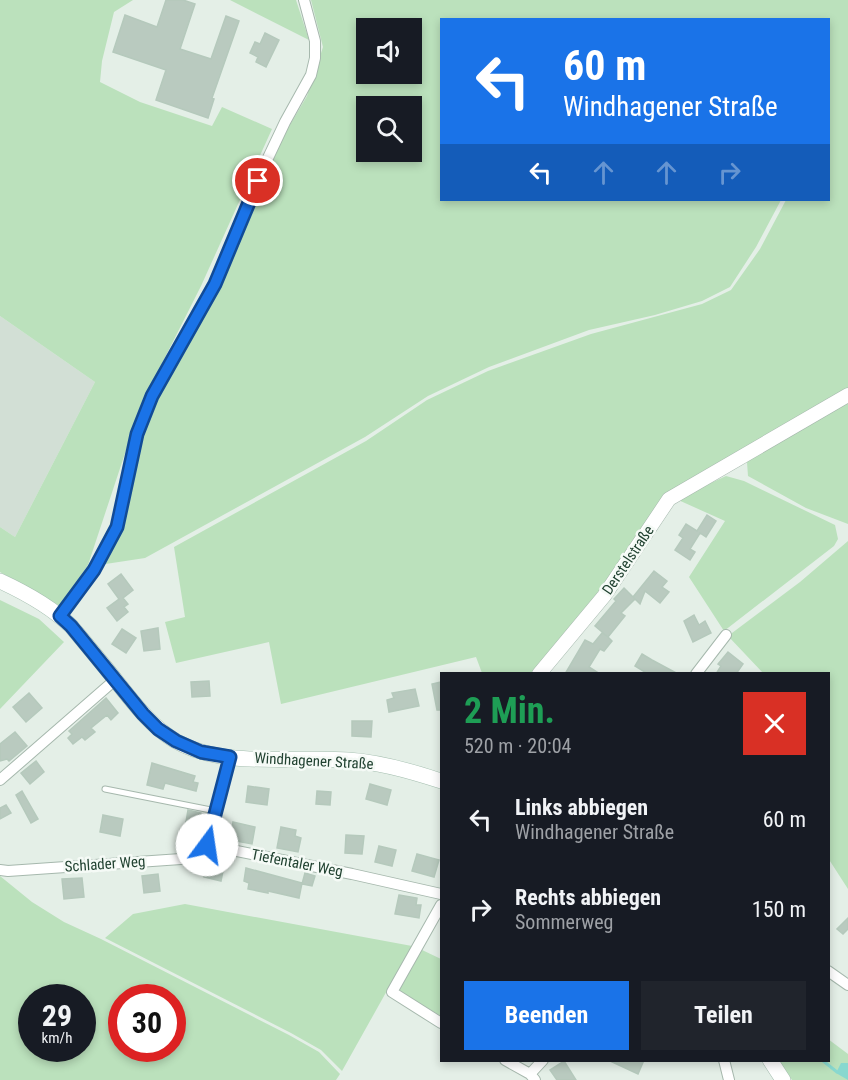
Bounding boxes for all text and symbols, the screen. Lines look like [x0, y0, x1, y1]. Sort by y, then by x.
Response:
map controls [356, 18, 422, 162]
button: sound [356, 18, 422, 84]
text: 60 m [563, 41, 646, 90]
icon: left [464, 42, 542, 120]
text: Windhagener Straße [563, 91, 778, 123]
button: search [356, 96, 422, 162]
pin [232, 155, 283, 206]
icon: left [524, 156, 557, 189]
icon: ahead [587, 156, 620, 189]
icon: ahead [650, 156, 683, 189]
icon: right [713, 156, 746, 189]
icon: arrive [241, 164, 274, 197]
street label: Derstelstraße [598, 522, 658, 598]
text: 2 Min. [464, 690, 555, 732]
button: close [743, 692, 806, 755]
text: 520 m · 20:04 [464, 734, 571, 758]
street label: Windhagener Straße [254, 749, 374, 773]
text: Links abbiegen [515, 795, 648, 820]
icon: left [464, 803, 497, 836]
text: 60 m [763, 807, 806, 832]
position arrow [175, 813, 239, 877]
text: Windhagener Straße [515, 820, 674, 844]
street label: Tiefentaler Weg [250, 845, 344, 881]
street label: Schlader Weg [64, 852, 146, 876]
text: Rechts abbiegen [515, 885, 661, 910]
icon: right [464, 893, 497, 926]
text: 150 m [752, 897, 806, 922]
text: Sommerweg [515, 910, 613, 934]
button: Beenden [464, 981, 629, 1050]
button: Teilen [641, 981, 806, 1050]
speed limit sign: 30 [108, 984, 186, 1062]
text: 29 [42, 998, 72, 1033]
text: km/h [42, 1029, 72, 1047]

